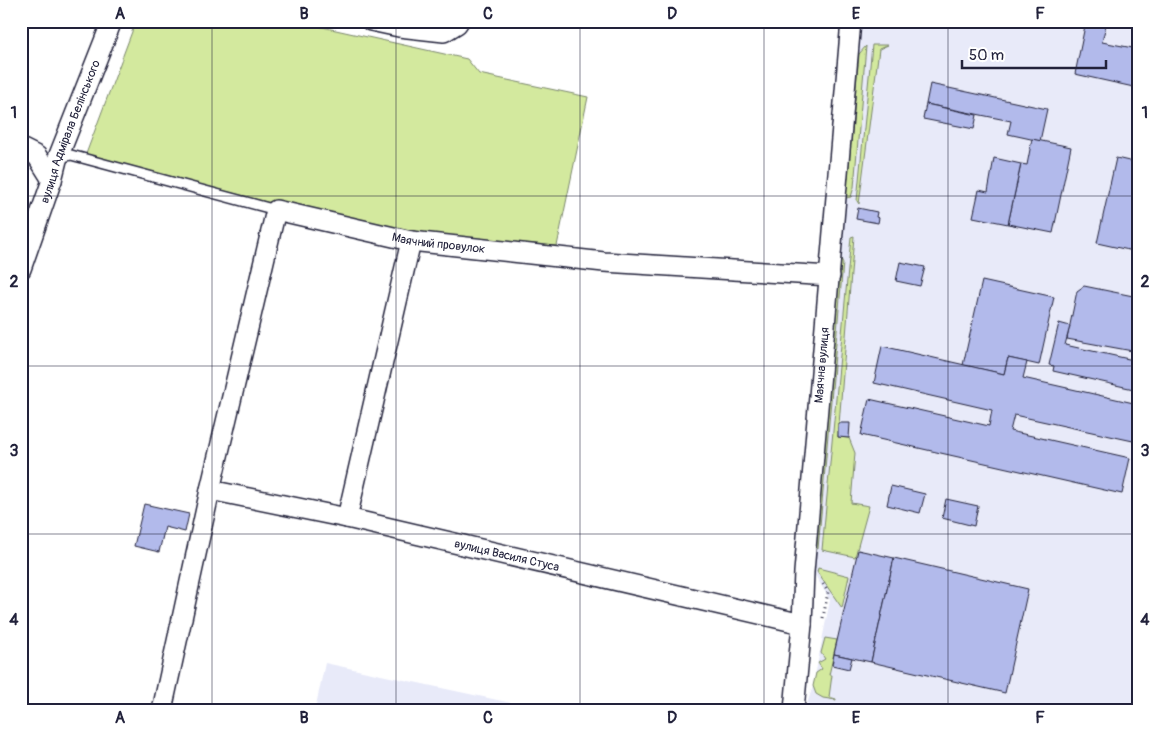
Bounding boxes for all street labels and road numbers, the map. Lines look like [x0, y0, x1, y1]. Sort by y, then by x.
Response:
street label: вулиця Адмірала Белінського [37, 57, 104, 205]
street label: Маячний провулок [391, 229, 486, 257]
street label: Маячна вулиця [811, 326, 832, 404]
street label: вулиця Василя Стуса [453, 536, 561, 575]

